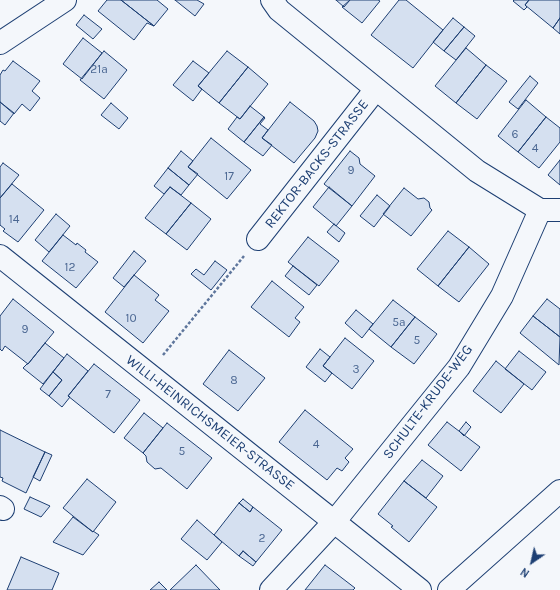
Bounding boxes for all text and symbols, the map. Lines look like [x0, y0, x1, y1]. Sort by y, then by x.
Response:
house number: 21a [90, 63, 108, 77]
street label: REKTOR-BACKS-STRASSE [262, 96, 372, 232]
house number: 6 [512, 128, 518, 142]
house number: 4 [532, 142, 538, 156]
house number: 9 [348, 164, 354, 178]
house number: 17 [224, 170, 234, 184]
house number: 14 [9, 213, 19, 227]
house number: 12 [65, 261, 75, 275]
house number: 10 [125, 312, 137, 326]
house number: 5a [392, 316, 406, 330]
house number: 9 [22, 323, 28, 337]
house number: 5 [414, 334, 420, 348]
street label: SCHULTE-KRUDE-WEG [380, 342, 476, 462]
street label: WILLI-HEINRICHSMEIER-STRASSE [122, 352, 298, 494]
house number: 3 [352, 363, 360, 377]
house number: 8 [230, 374, 238, 388]
house number: 7 [105, 388, 111, 402]
house number: 4 [313, 438, 319, 452]
house number: 5 [179, 445, 185, 459]
house number: 2 [259, 532, 265, 546]
north arrow [512, 542, 552, 582]
text: N [518, 565, 532, 580]

